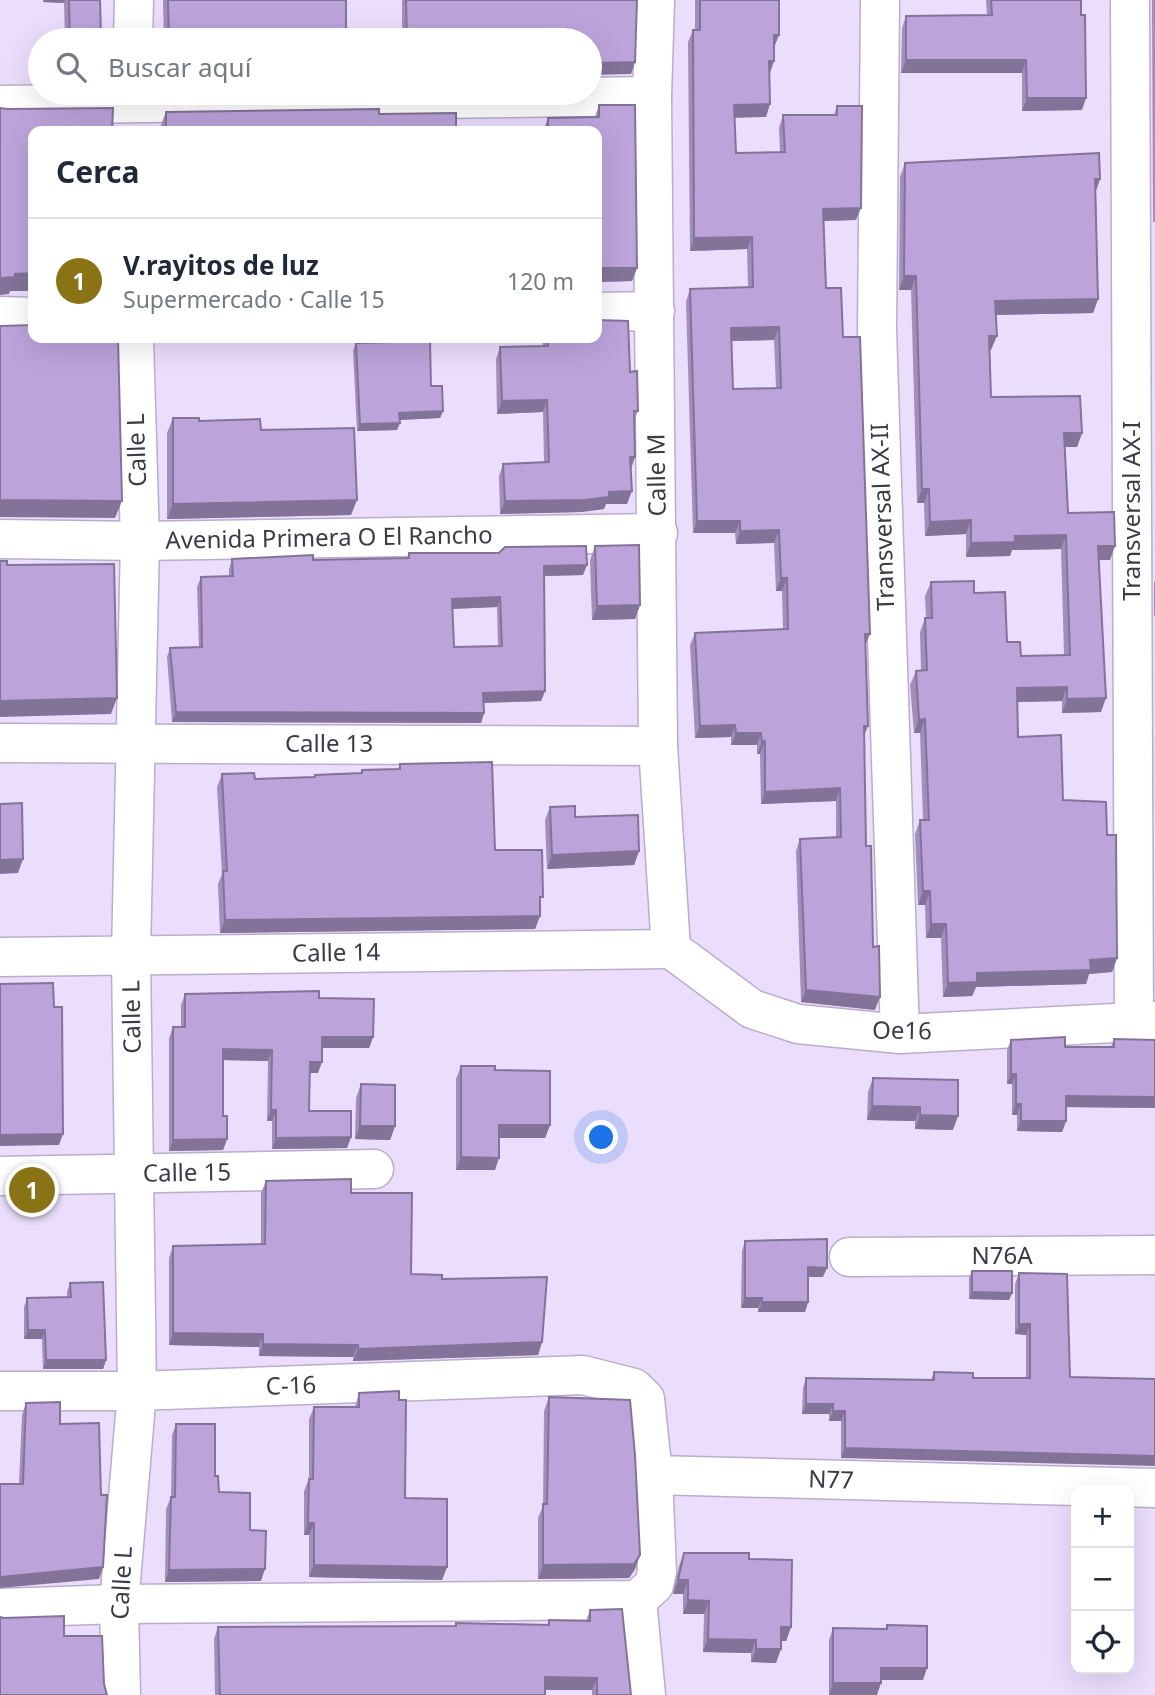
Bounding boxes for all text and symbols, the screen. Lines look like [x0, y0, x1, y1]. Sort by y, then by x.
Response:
search box [28, 28, 602, 105]
icon: search [52, 48, 90, 86]
text: Buscar aquí [108, 49, 251, 85]
text: Cerca [56, 151, 139, 192]
text: V.rayitos de luz [123, 247, 319, 283]
text: 1 [72, 265, 86, 297]
text: 120 m [507, 265, 574, 297]
text: Supermercado · Calle 15 [123, 283, 385, 315]
street label: Calle L [118, 413, 153, 487]
street label: Transversal AX-I [1114, 421, 1147, 601]
street label: Transversal AX-II [862, 423, 901, 611]
street label: Calle M [638, 433, 673, 517]
street label: Avenida Primera O El Rancho [165, 517, 493, 556]
street label: Calle 13 [285, 726, 373, 759]
street label: Calle 14 [292, 934, 381, 969]
street label: Calle L [113, 980, 148, 1054]
street label: Oe16 [872, 1012, 932, 1047]
your location [584, 1120, 618, 1154]
street label: Calle 15 [143, 1154, 231, 1189]
pin: 1 [9, 1164, 55, 1216]
street label: N76A [971, 1238, 1033, 1271]
street label: C-16 [265, 1367, 317, 1402]
street label: N77 [808, 1461, 854, 1496]
map controls [1071, 1485, 1134, 1674]
button: + [1071, 1485, 1134, 1548]
street label: Calle L [102, 1545, 139, 1620]
button: − [1071, 1548, 1134, 1611]
button: locate [1071, 1611, 1134, 1674]

